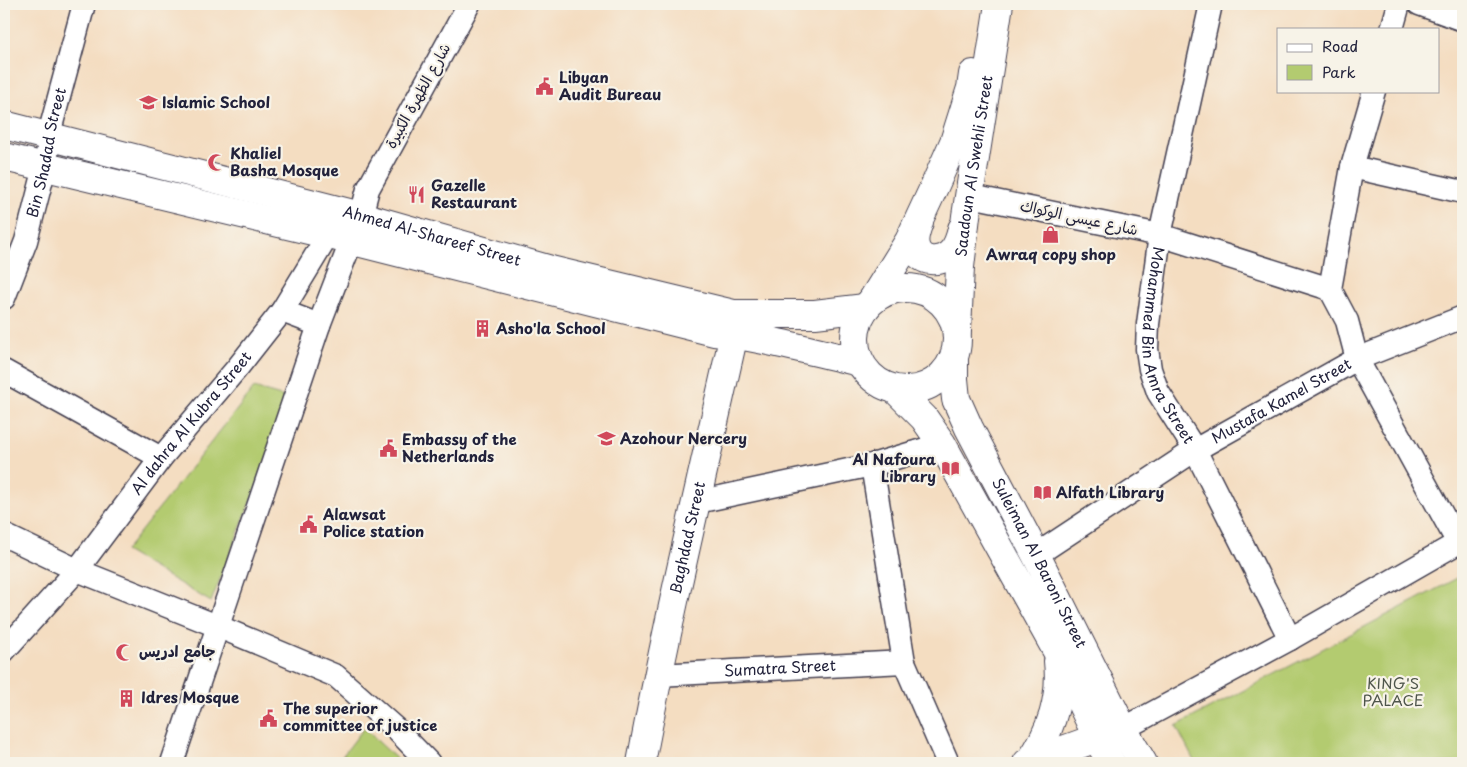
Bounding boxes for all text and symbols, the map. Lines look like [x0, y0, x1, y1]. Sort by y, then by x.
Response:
legend [1277, 28, 1440, 92]
text: Road [1322, 34, 1358, 57]
street label: شارع الظهرة الكبيرة [378, 38, 455, 152]
text: Park [1322, 60, 1356, 83]
place label: Libyan Audit Bureau [559, 65, 661, 105]
street label: Saadoun Al Swehli Street [948, 74, 998, 258]
public building icon: Libyan Audit Bureau [535, 77, 555, 97]
street label: Bin Shadad Street [20, 85, 71, 220]
place label: Islamic School [162, 90, 270, 113]
school or university icon: Islamic School [138, 93, 158, 113]
place label: Khaliel Basha Mosque [230, 141, 339, 181]
mosque icon: Khaliel Basha Mosque [206, 153, 226, 173]
place label: Gazelle Restaurant [431, 173, 517, 213]
restaurant icon: Gazelle Restaurant [407, 185, 427, 205]
street label: شارع عيسى الوكواك [1018, 193, 1140, 240]
street label: Ahmed Al-Shareef Street [341, 199, 524, 271]
shop icon: Awraq copy shop [1041, 224, 1061, 244]
place label: Awraq copy shop [986, 242, 1116, 265]
street label: Mohammed Bin Amra Street [1137, 245, 1201, 448]
place label: Asho'la School [495, 316, 606, 339]
building icon: Asho'la School [472, 319, 492, 339]
street label: Al dahra Al Kubra Street [124, 346, 256, 499]
street label: Mustafa Kamel Street [1207, 351, 1355, 449]
place label: Azohour Nercery [620, 426, 747, 449]
place label: Embassy of the Netherlands [402, 427, 517, 467]
school or university icon: Azohour Nercery [596, 429, 616, 449]
public building icon: Embassy of the Netherlands [378, 439, 398, 459]
place label: Al Nafoura Library [851, 447, 937, 487]
library icon: Al Nafoura Library [940, 459, 960, 479]
street label: Suleiman Al Baroni Street [987, 473, 1094, 651]
street label: Baghdad Street [663, 479, 710, 596]
place label: Alfath Library [1056, 480, 1164, 503]
library icon: Alfath Library [1032, 483, 1052, 503]
place label: Alawsat Police station [322, 502, 424, 542]
public building icon: Alawsat Police station [299, 514, 319, 534]
place label: جامع ادريس [139, 639, 215, 663]
mosque icon: جامع ادريس [115, 642, 135, 662]
street label: Sumatra Street [723, 653, 836, 682]
park label: KING'S PALACE [1362, 671, 1424, 711]
place label: Idres Mosque [141, 685, 239, 708]
building icon: Idres Mosque [117, 688, 137, 708]
place label: The superior committee of justice [283, 696, 437, 736]
public building icon: The superior committee of justice [259, 708, 279, 728]

